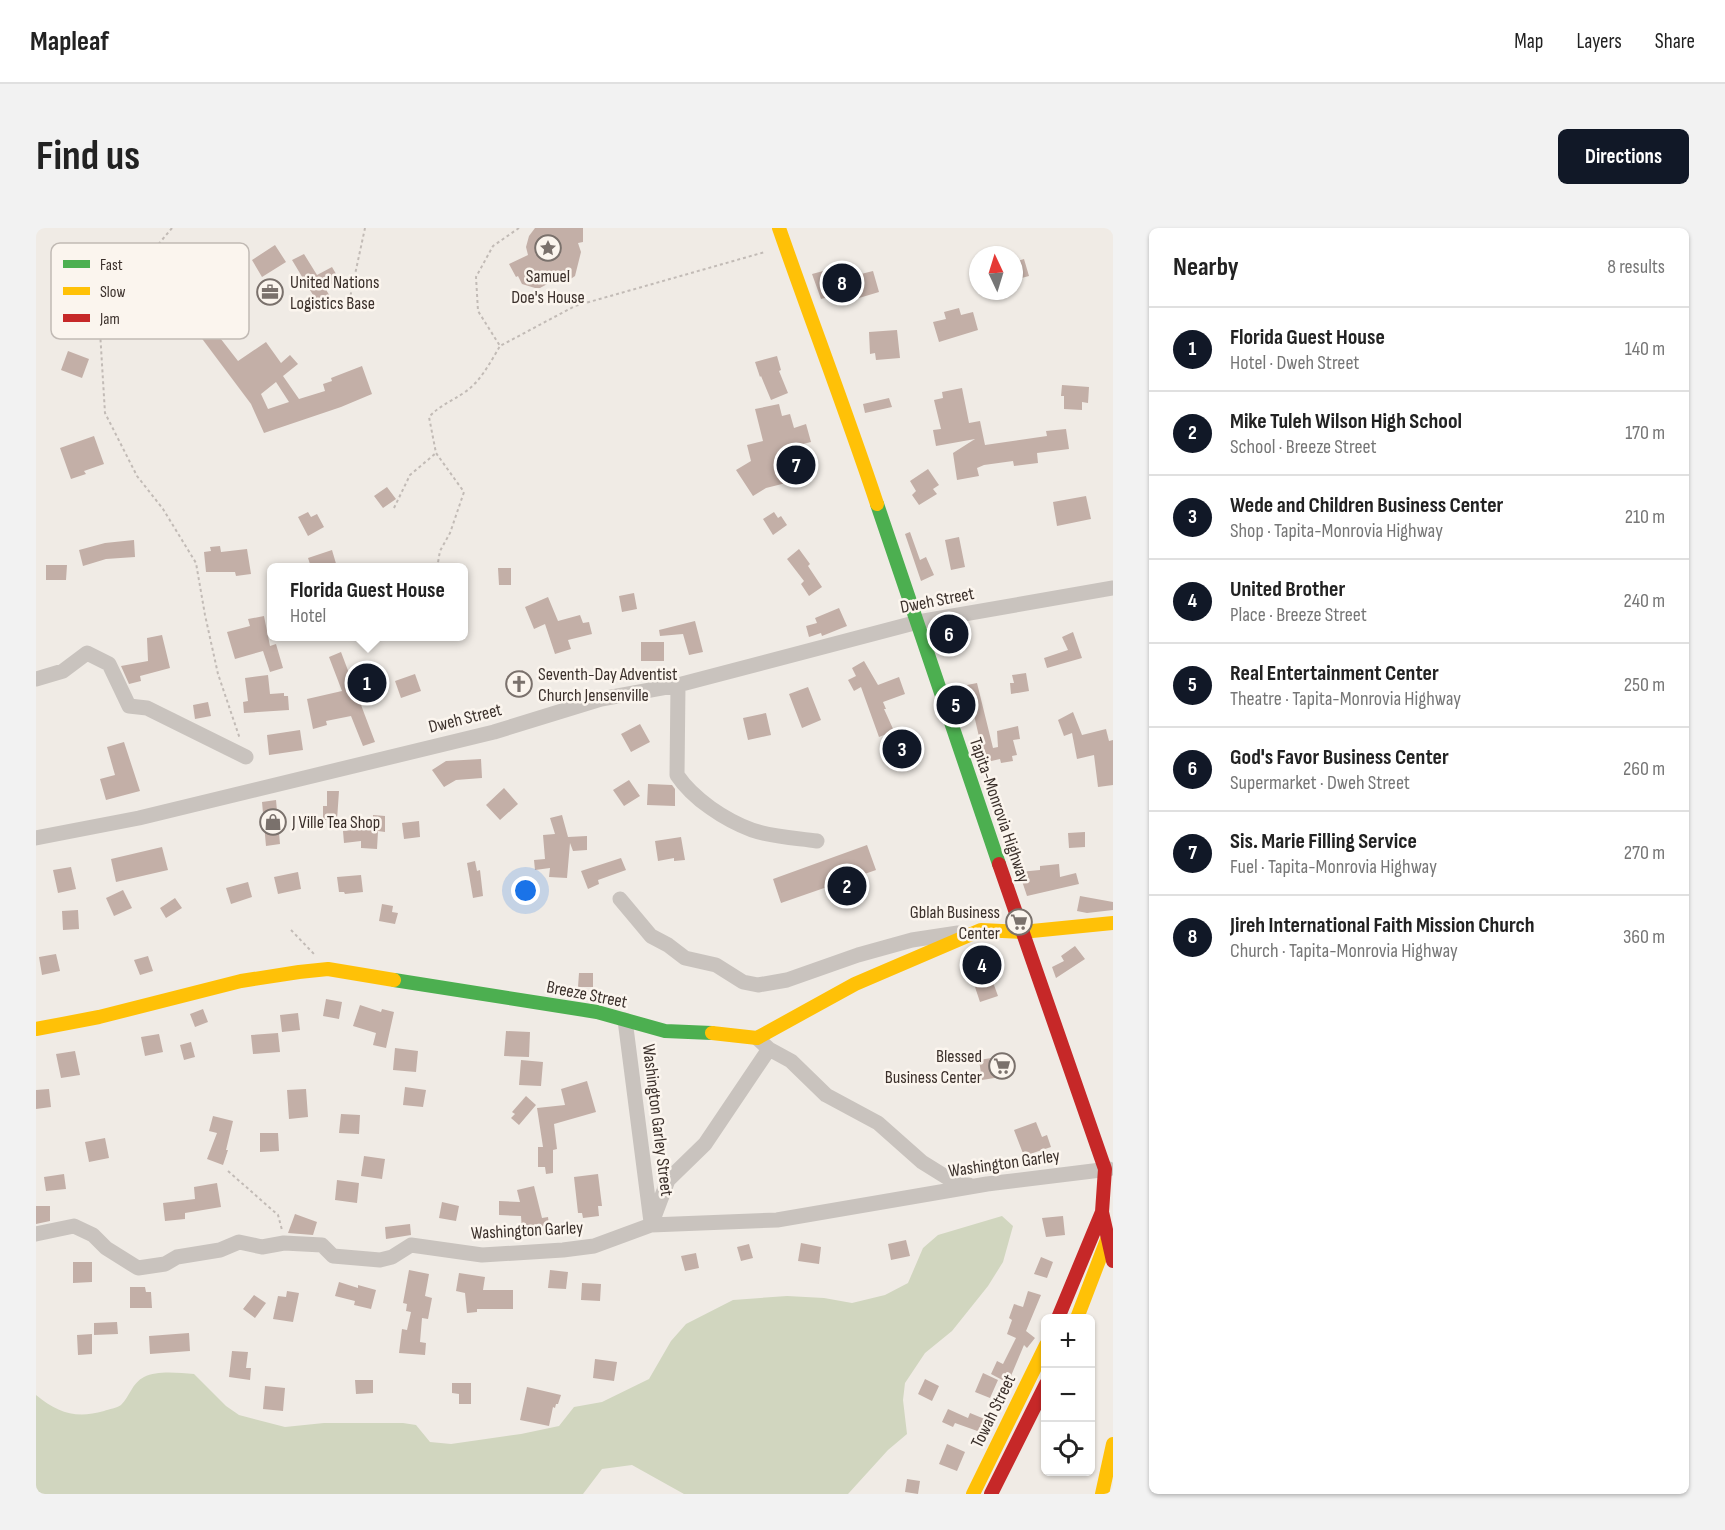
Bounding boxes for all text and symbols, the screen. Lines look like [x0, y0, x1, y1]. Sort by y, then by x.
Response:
text: Mapleaf [30, 25, 109, 58]
text: Map [1514, 29, 1543, 54]
text: Layers [1576, 29, 1622, 54]
text: Share [1655, 29, 1695, 54]
button: Directions [1558, 129, 1689, 184]
text: Find us [36, 131, 140, 182]
place icon: Samuel Doe's House [533, 233, 563, 263]
legend [51, 243, 249, 339]
north arrow [969, 246, 1023, 300]
text: Nearby [1173, 252, 1239, 283]
text: 8 results [1607, 255, 1665, 279]
text: Fast [100, 256, 123, 275]
pin: 8 [822, 260, 862, 306]
place label: Samuel Doe's House [511, 266, 585, 308]
place label: United Nations Logistics Base [290, 272, 380, 314]
office icon: United Nations Logistics Base [255, 277, 285, 307]
text: Slow [100, 283, 125, 302]
text: Jam [99, 310, 120, 329]
text: Florida Guest House [1230, 324, 1385, 351]
text: 1 [1189, 337, 1196, 361]
text: 140 m [1625, 337, 1665, 361]
text: Hotel · Dweh Street [1230, 351, 1359, 375]
text: Mike Tuleh Wilson High School [1230, 408, 1462, 435]
text: 2 [1188, 421, 1197, 445]
text: 170 m [1625, 421, 1665, 445]
text: School · Breeze Street [1230, 435, 1377, 459]
pin: 7 [776, 442, 816, 488]
text: Wede and Children Business Center [1230, 492, 1503, 519]
text: 3 [1188, 505, 1197, 529]
text: 210 m [1625, 505, 1665, 529]
text: Shop · Tapita-Monrovia Highway [1230, 519, 1443, 543]
popup [267, 563, 468, 641]
text: United Brother [1230, 576, 1345, 603]
text: Florida Guest House [290, 577, 445, 604]
street label: Dweh Street [898, 583, 976, 618]
text: 4 [1188, 589, 1197, 613]
text: 240 m [1624, 589, 1665, 613]
text: Place · Breeze Street [1230, 603, 1367, 627]
text: Hotel [290, 604, 326, 628]
pin: 6 [930, 612, 968, 656]
pin: 1 [348, 660, 386, 706]
text: Real Entertainment Center [1230, 660, 1439, 687]
place label: Seventh-Day Adventist Church Jensenville [538, 664, 678, 706]
church icon: Seventh-Day Adventist Church Jensenville [504, 669, 534, 699]
text: 5 [1188, 673, 1197, 697]
text: 250 m [1624, 673, 1665, 697]
pin: 5 [936, 682, 976, 728]
text: Theatre · Tapita-Monrovia Highway [1230, 687, 1461, 711]
street label: Dweh Street [426, 699, 504, 738]
pin: 3 [882, 726, 922, 772]
street label: Tapita-Monrovia Highway [965, 735, 1034, 885]
text: God's Favor Business Center [1230, 744, 1449, 771]
text: 6 [1188, 757, 1197, 781]
text: 260 m [1623, 757, 1665, 781]
text: Supermarket · Dweh Street [1230, 771, 1410, 795]
shop icon: J Ville Tea Shop [258, 807, 288, 837]
place label: J Ville Tea Shop [291, 812, 380, 833]
text: Sis. Marie Filling Service [1230, 828, 1417, 855]
text: 7 [1188, 841, 1197, 865]
text: 270 m [1624, 841, 1665, 865]
text: Fuel · Tapita-Monrovia Highway [1230, 855, 1437, 879]
pin: 2 [828, 864, 866, 908]
your location [511, 876, 540, 905]
place label: Gblah Business Center [910, 902, 1000, 944]
supermarket icon: Gblah Business Center [1004, 907, 1034, 937]
text: Jireh International Faith Mission Church [1230, 912, 1535, 939]
text: 8 [1188, 925, 1197, 949]
text: 360 m [1623, 925, 1665, 949]
text: Church · Tapita-Monrovia Highway [1230, 939, 1458, 963]
pin: 4 [962, 942, 1002, 988]
street label: Breeze Street [545, 976, 629, 1013]
street label: Washington Garley Street [638, 1043, 677, 1198]
place label: Blessed Business Center [885, 1046, 982, 1088]
supermarket icon: Blessed Business Center [987, 1051, 1017, 1081]
street label: Washington Garley [947, 1145, 1061, 1182]
street label: Washington Garley [470, 1217, 584, 1244]
map controls [1041, 1314, 1095, 1476]
button: + [1041, 1314, 1095, 1368]
button: − [1041, 1368, 1095, 1422]
street label: Towah Street [967, 1371, 1020, 1451]
button: locate [1041, 1422, 1095, 1476]

